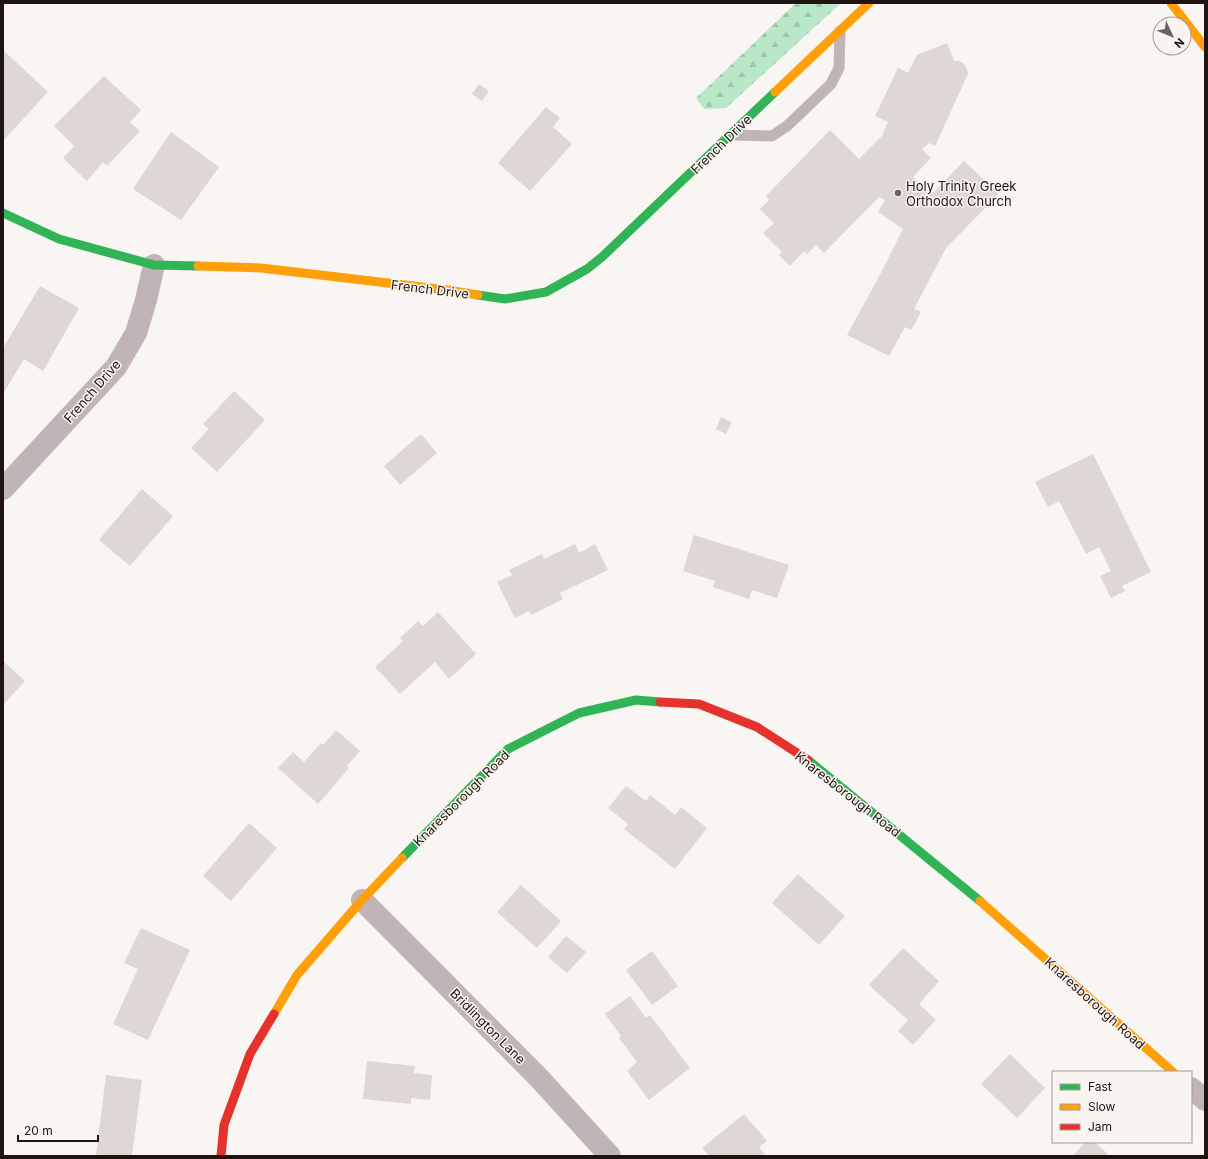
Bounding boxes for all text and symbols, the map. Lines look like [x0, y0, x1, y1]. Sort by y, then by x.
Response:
north arrow [1152, 16, 1192, 56]
text: N [1171, 35, 1187, 51]
street label: French Drive [687, 111, 755, 177]
place label: Holy Trinity Greek Orthodox Church [906, 178, 1017, 209]
marker: Holy Trinity Greek Orthodox Church [893, 188, 903, 198]
street label: French Drive [390, 276, 470, 302]
street label: French Drive [60, 356, 124, 426]
street label: Knaresborough Road [410, 747, 512, 849]
street label: Knaresborough Road [792, 748, 904, 840]
street label: Knaresborough Road [1042, 954, 1148, 1052]
street label: Bridlington Lane [447, 985, 529, 1067]
legend [1052, 1071, 1192, 1143]
text: Fast [1088, 1079, 1112, 1094]
text: Slow [1088, 1099, 1116, 1114]
scale bar [18, 1117, 98, 1143]
text: Jam [1088, 1119, 1112, 1134]
text: 20 m [24, 1123, 53, 1138]

